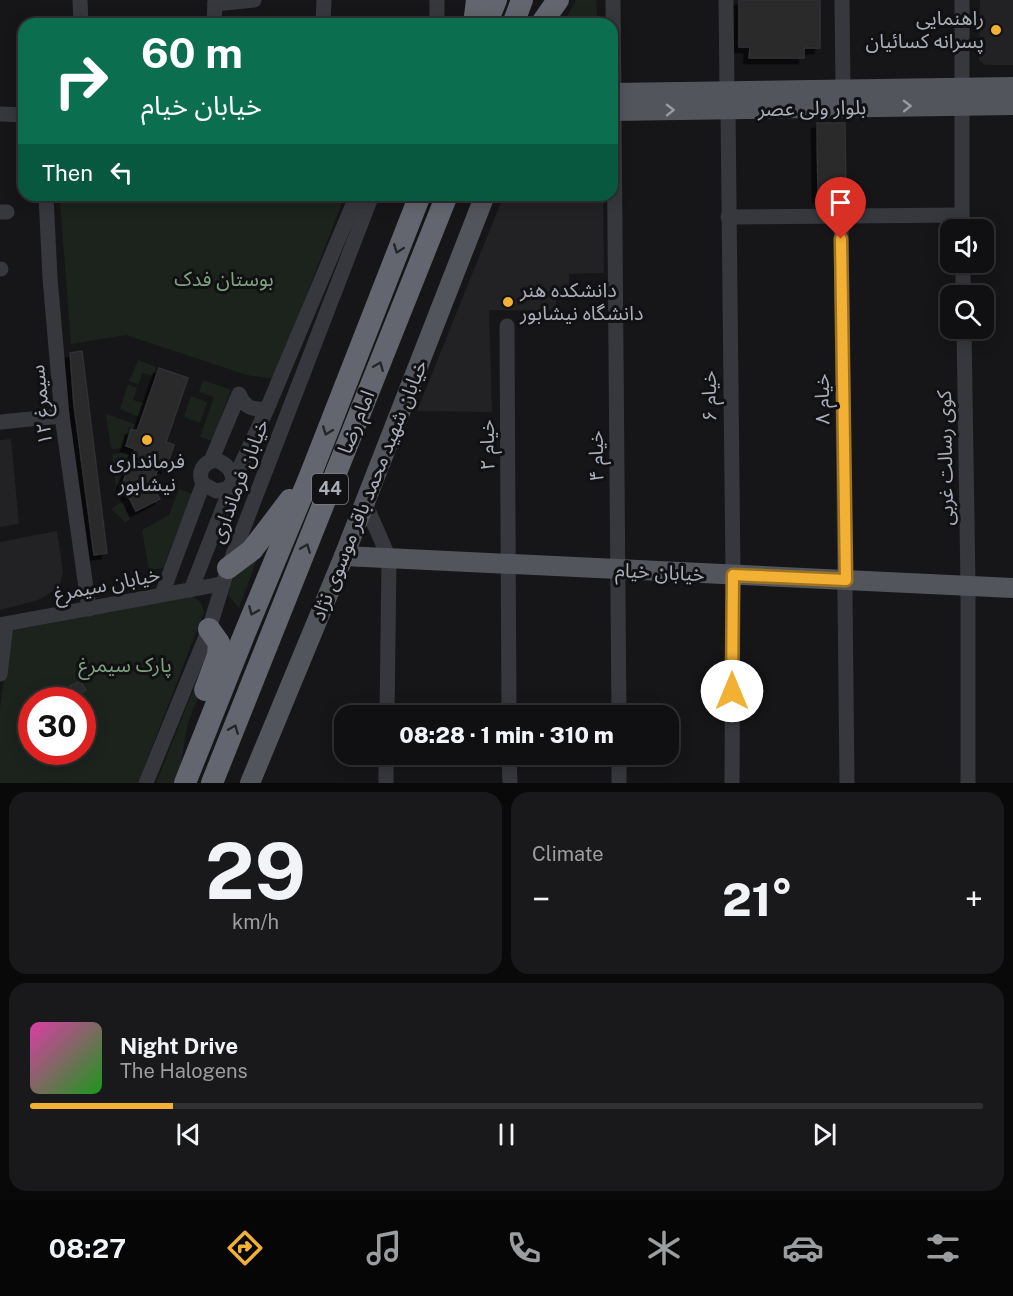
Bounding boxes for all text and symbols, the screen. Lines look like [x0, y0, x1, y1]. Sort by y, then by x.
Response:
place label: راهنمایی پسرانه کسائیان [865, 6, 984, 54]
marker: راهنمایی پسرانه کسائیان [989, 23, 1003, 37]
text: 60 m [141, 28, 243, 77]
icon: right [42, 42, 120, 120]
text: خیابان خیام [141, 89, 262, 121]
street label: بلوار ولی عصر [757, 95, 866, 121]
one-way arrow [903, 100, 912, 112]
one-way arrow [666, 104, 675, 116]
icon: left [105, 156, 138, 189]
text: Then [42, 160, 93, 186]
pin [815, 177, 866, 239]
icon: arrive [824, 186, 857, 219]
map controls [940, 219, 994, 339]
button: sound [940, 219, 994, 273]
one-way arrow [393, 243, 405, 254]
park label: بوستان فدک [174, 267, 274, 291]
place label: دانشکده هنر دانشگاه نیشابور [519, 278, 643, 325]
button: search [940, 285, 994, 339]
marker: دانشکده هنر دانشگاه نیشابور [501, 295, 515, 309]
street label: خیابان شهید محمد باقر موسوی نژاد [306, 356, 432, 624]
one-way arrow [371, 362, 384, 372]
street label: سیمرغ ۱۲ [25, 363, 60, 446]
street label: خیام ۶ [697, 370, 724, 422]
street label: خیام ۸ [810, 373, 837, 425]
street label: امام رضا [332, 387, 382, 458]
street label: کوی رسالت غربی [932, 389, 958, 526]
street label: خیابان فرمانداری [204, 416, 274, 546]
street label: خیام ۲ [475, 419, 502, 471]
one-way arrow [322, 425, 334, 436]
street label: خیام ۴ [584, 430, 611, 482]
marker: فرمانداری نیشابور [140, 433, 154, 447]
place label: فرمانداری نیشابور [109, 449, 185, 496]
road number: 44 [312, 474, 348, 504]
one-way arrow [299, 543, 311, 554]
street label: خیابان خیام [614, 558, 705, 589]
street label: خیابان سیمرغ [52, 562, 163, 609]
one-way arrow [248, 605, 260, 616]
park label: پارک سیمرغ [78, 653, 172, 680]
position arrow [700, 659, 764, 723]
speed limit sign: 30 [18, 687, 96, 765]
text: 08:28 · 1 min · 310 m [399, 722, 614, 748]
one-way arrow [227, 724, 239, 735]
text: 29 [205, 825, 306, 917]
text: Climate [532, 842, 604, 866]
text: 21° [722, 873, 793, 926]
text: − [532, 880, 550, 918]
text: + [965, 880, 983, 918]
text: km/h [232, 910, 279, 934]
text: Night Drive [120, 1033, 238, 1059]
text: The Halogens [120, 1059, 248, 1083]
icon: previous [172, 1118, 205, 1151]
icon: pause [490, 1118, 523, 1151]
icon: next [808, 1118, 841, 1151]
icon: directions [224, 1227, 266, 1269]
icon: music [363, 1227, 405, 1269]
icon: phone [503, 1227, 545, 1269]
icon: climate [643, 1227, 685, 1269]
icon: car [782, 1227, 824, 1269]
icon: filters [922, 1227, 964, 1269]
text: 08:27 [49, 1232, 126, 1264]

